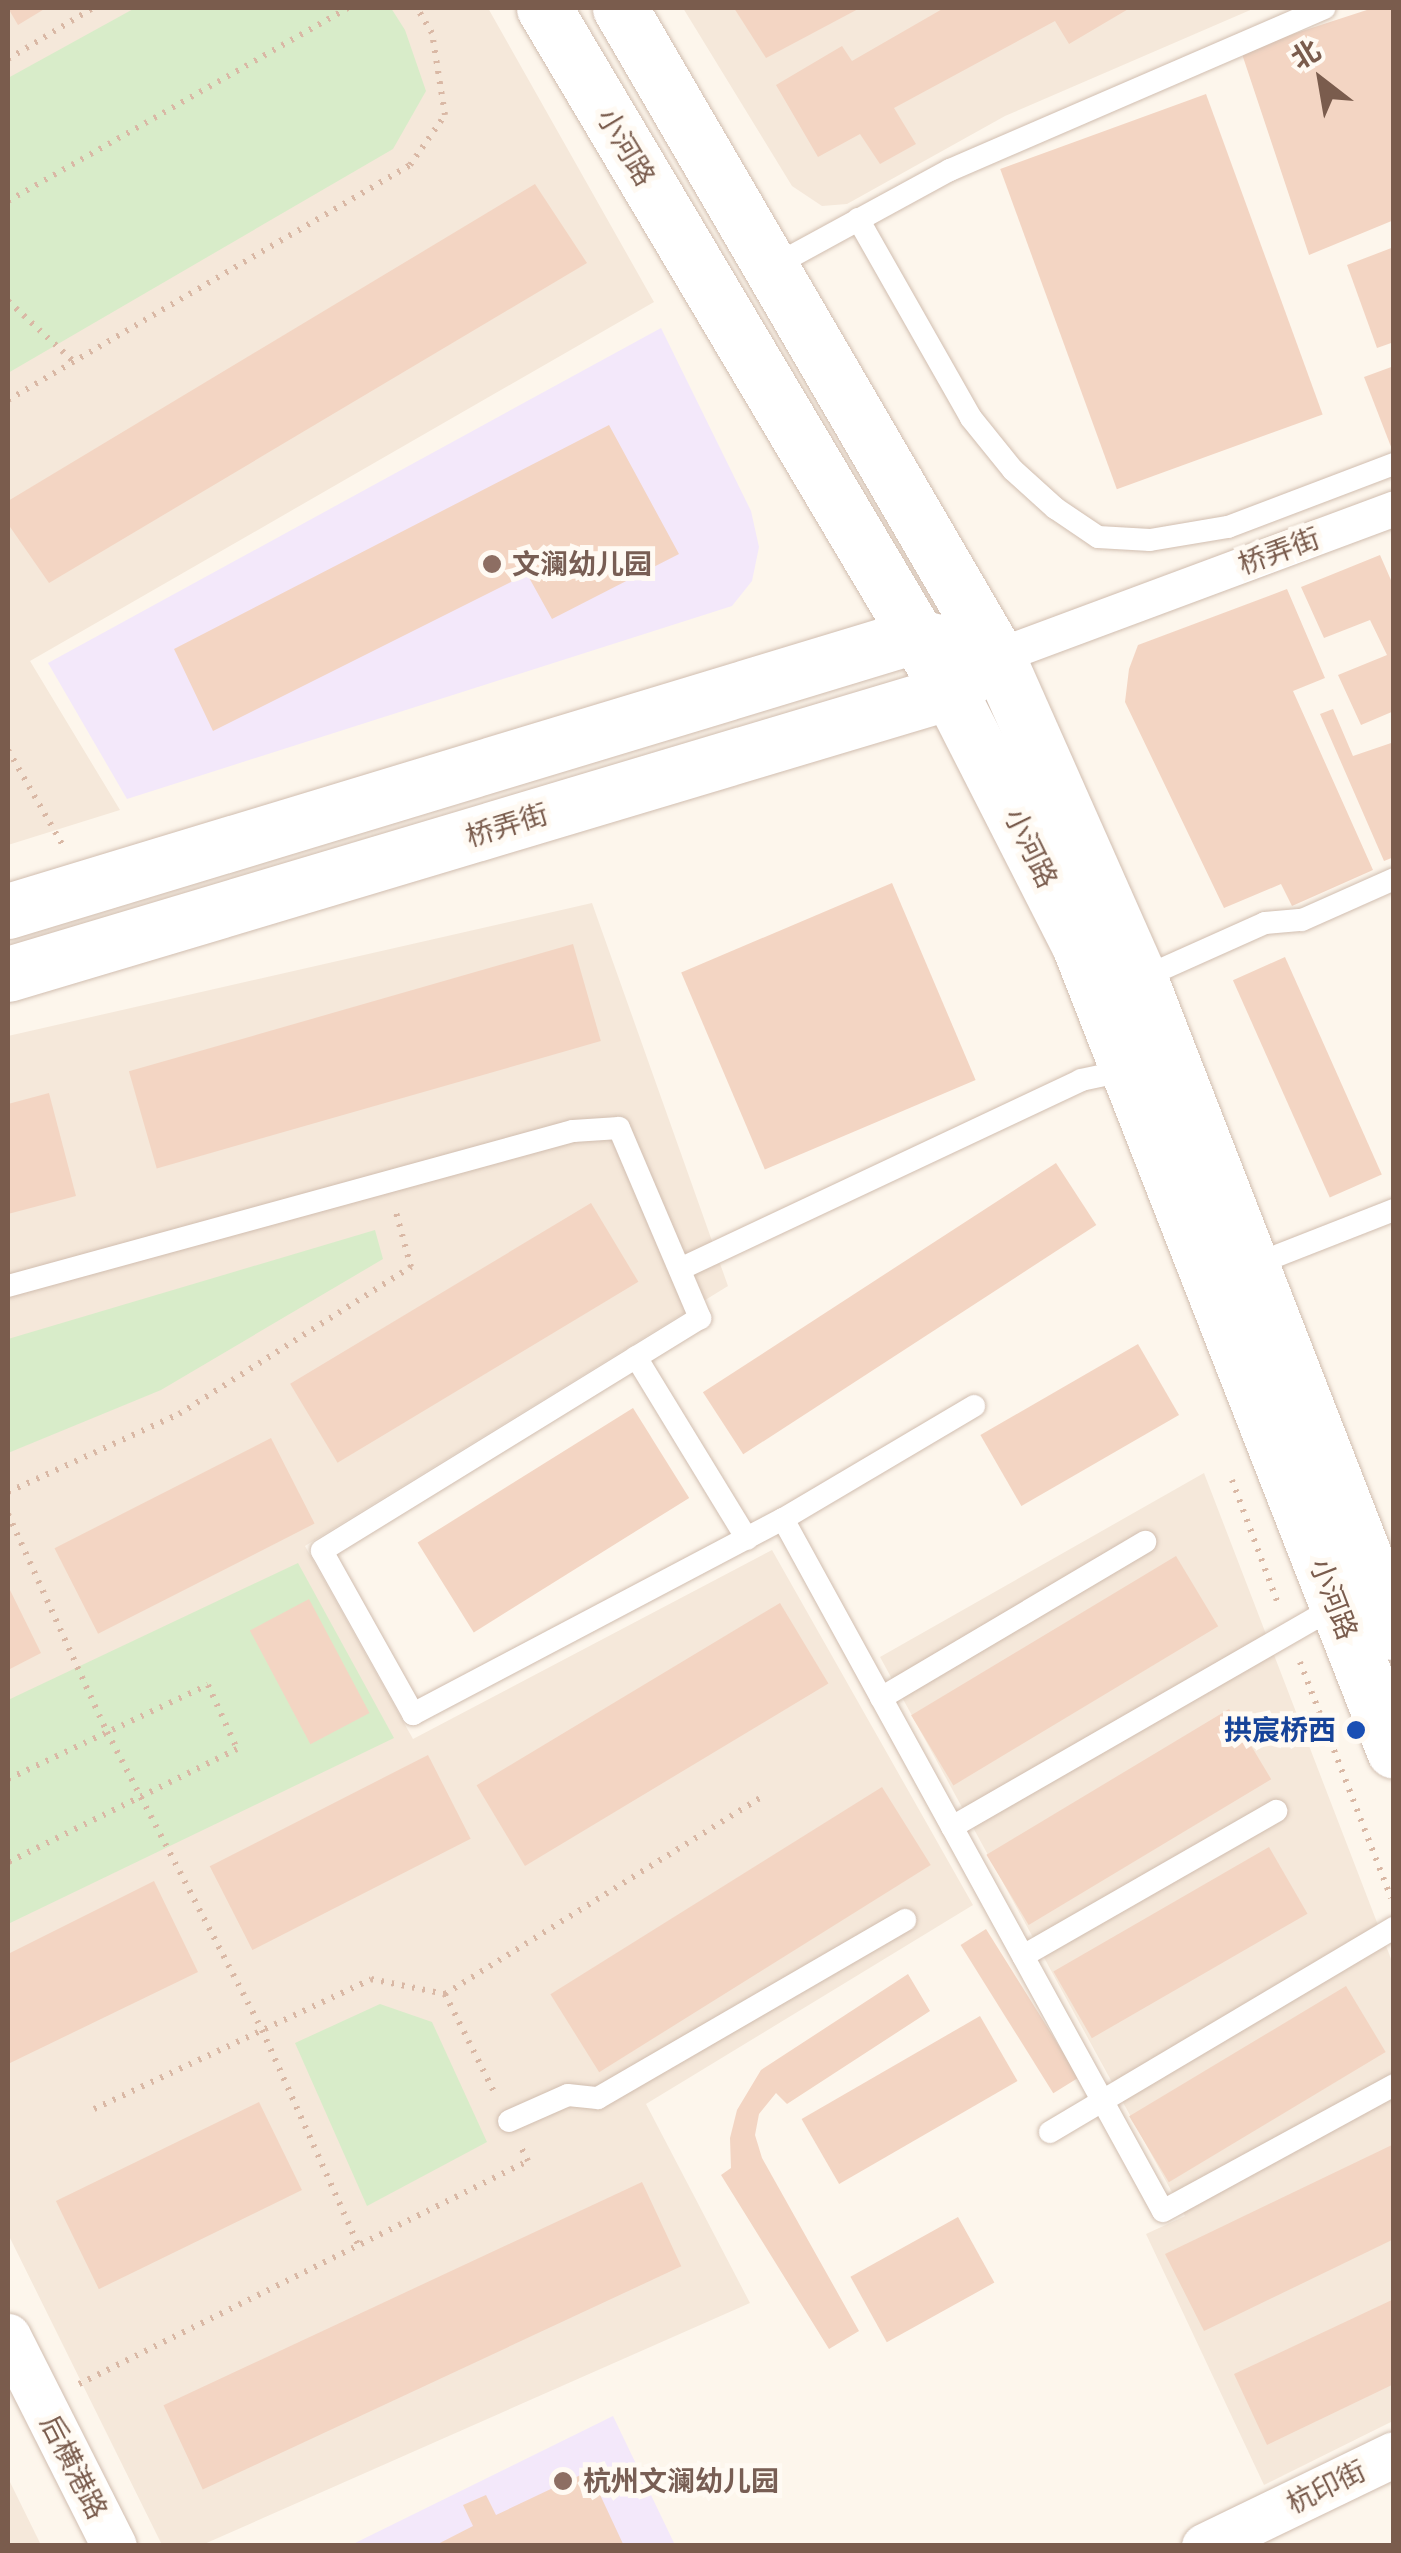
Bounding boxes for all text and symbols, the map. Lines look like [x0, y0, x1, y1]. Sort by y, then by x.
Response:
north arrow [1271, 30, 1371, 130]
text: 北 [1285, 33, 1326, 75]
street label: 小河路 [590, 102, 662, 192]
street label: 桥弄街 [1234, 521, 1324, 581]
place label: 文澜幼儿园 [512, 547, 652, 581]
marker: 文澜幼儿园 [481, 553, 503, 575]
street label: 桥弄街 [462, 797, 552, 853]
street label: 小河路 [997, 803, 1065, 893]
street label: 小河路 [1303, 1554, 1365, 1644]
place label: 拱宸桥西 [1224, 1713, 1336, 1747]
marker: 拱宸桥西 [1345, 1719, 1367, 1741]
street label: 后横港路 [34, 2409, 114, 2525]
street label: 杭印街 [1281, 2453, 1371, 2521]
place label: 杭州文澜幼儿园 [583, 2464, 779, 2498]
marker: 杭州文澜幼儿园 [552, 2470, 574, 2492]

